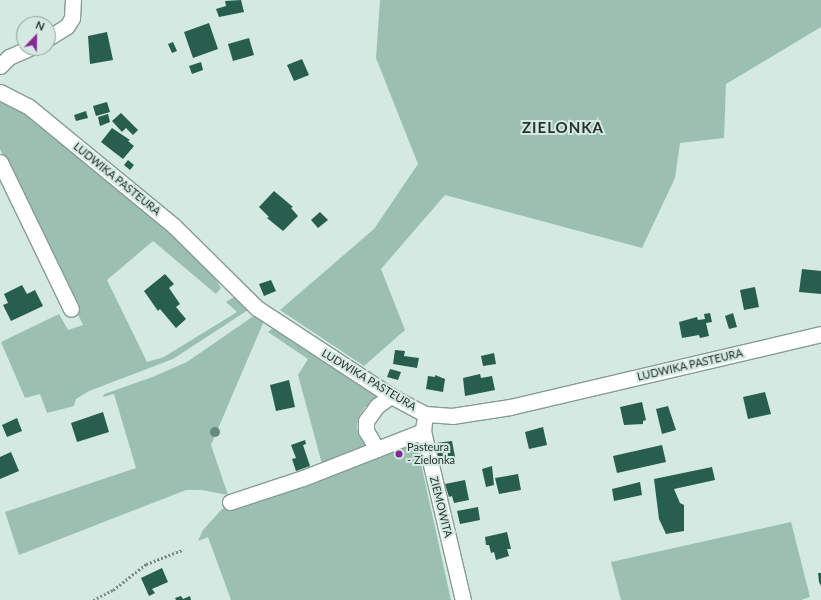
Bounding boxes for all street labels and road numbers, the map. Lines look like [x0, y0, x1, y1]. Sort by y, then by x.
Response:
street label: LUDWIKA PASTEURA [71, 140, 163, 218]
street label: LUDWIKA PASTEURA [319, 346, 419, 414]
street label: LUDWIKA PASTEURA [636, 346, 744, 384]
street label: ZIEMOWITA [427, 475, 455, 539]

